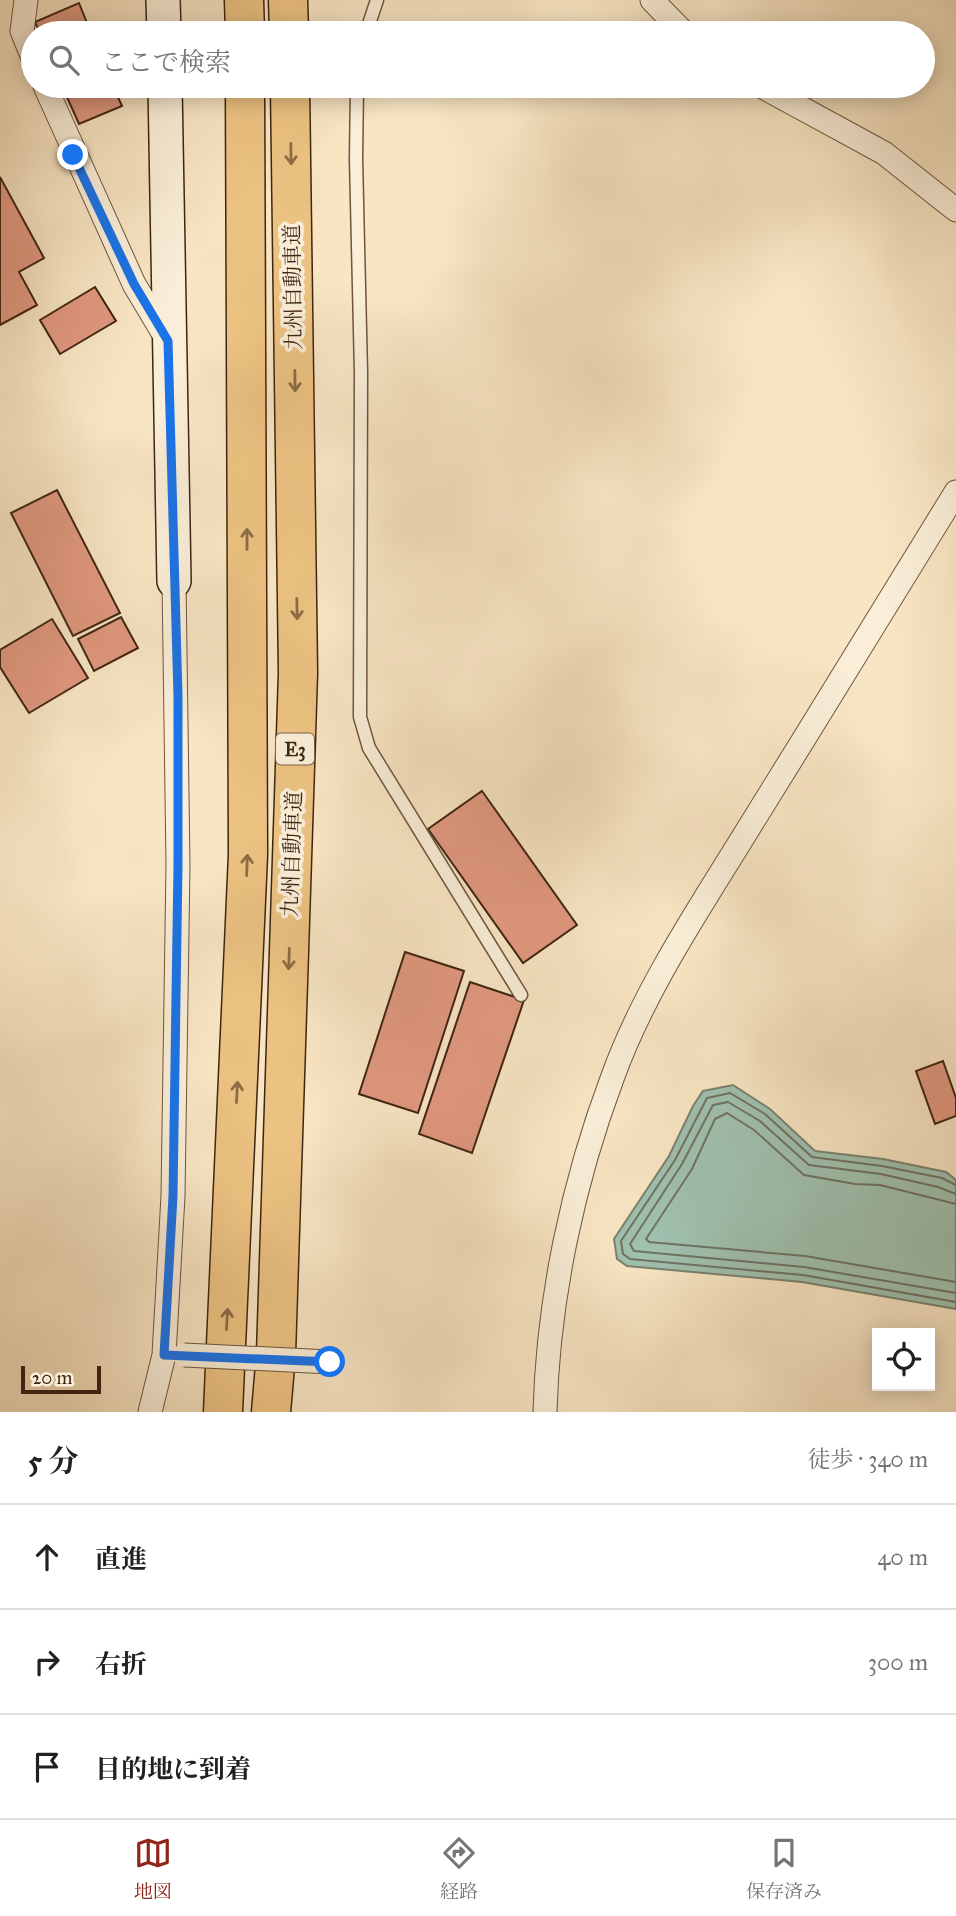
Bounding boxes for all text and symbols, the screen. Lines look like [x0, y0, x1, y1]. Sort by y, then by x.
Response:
search box [21, 21, 935, 98]
icon: search [45, 41, 83, 79]
text: ここで検索 [101, 46, 231, 78]
route end [57, 139, 88, 170]
one-way arrow [284, 142, 298, 165]
street label: 九州自動車道 [279, 224, 307, 350]
one-way arrow [288, 370, 302, 393]
one-way arrow [240, 528, 254, 551]
one-way arrow [290, 597, 304, 620]
road number: E3 [276, 734, 314, 764]
street label: 九州自動車道 [277, 791, 307, 917]
one-way arrow [241, 854, 254, 877]
one-way arrow [282, 947, 295, 970]
one-way arrow [231, 1081, 244, 1104]
one-way arrow [221, 1308, 234, 1331]
map controls [872, 1328, 935, 1391]
button: locate [872, 1328, 935, 1391]
route start [314, 1346, 345, 1377]
scale bar [21, 1363, 102, 1395]
text: 20 m [32, 1366, 73, 1389]
text: 5 分 [28, 1443, 78, 1479]
text: 徒歩 · 340 m [807, 1445, 928, 1473]
icon: ahead [28, 1538, 66, 1576]
text: 直進 [95, 1543, 147, 1575]
text: 40 m [878, 1543, 928, 1571]
icon: right [28, 1643, 66, 1681]
text: 右折 [95, 1648, 147, 1680]
text: 300 m [868, 1648, 928, 1676]
icon: arrive [28, 1748, 66, 1786]
text: 目的地に到着 [95, 1753, 251, 1785]
tab: 地図 [134, 1834, 172, 1903]
tab: 経路 [440, 1834, 478, 1903]
tab: 保存済み [746, 1834, 822, 1903]

